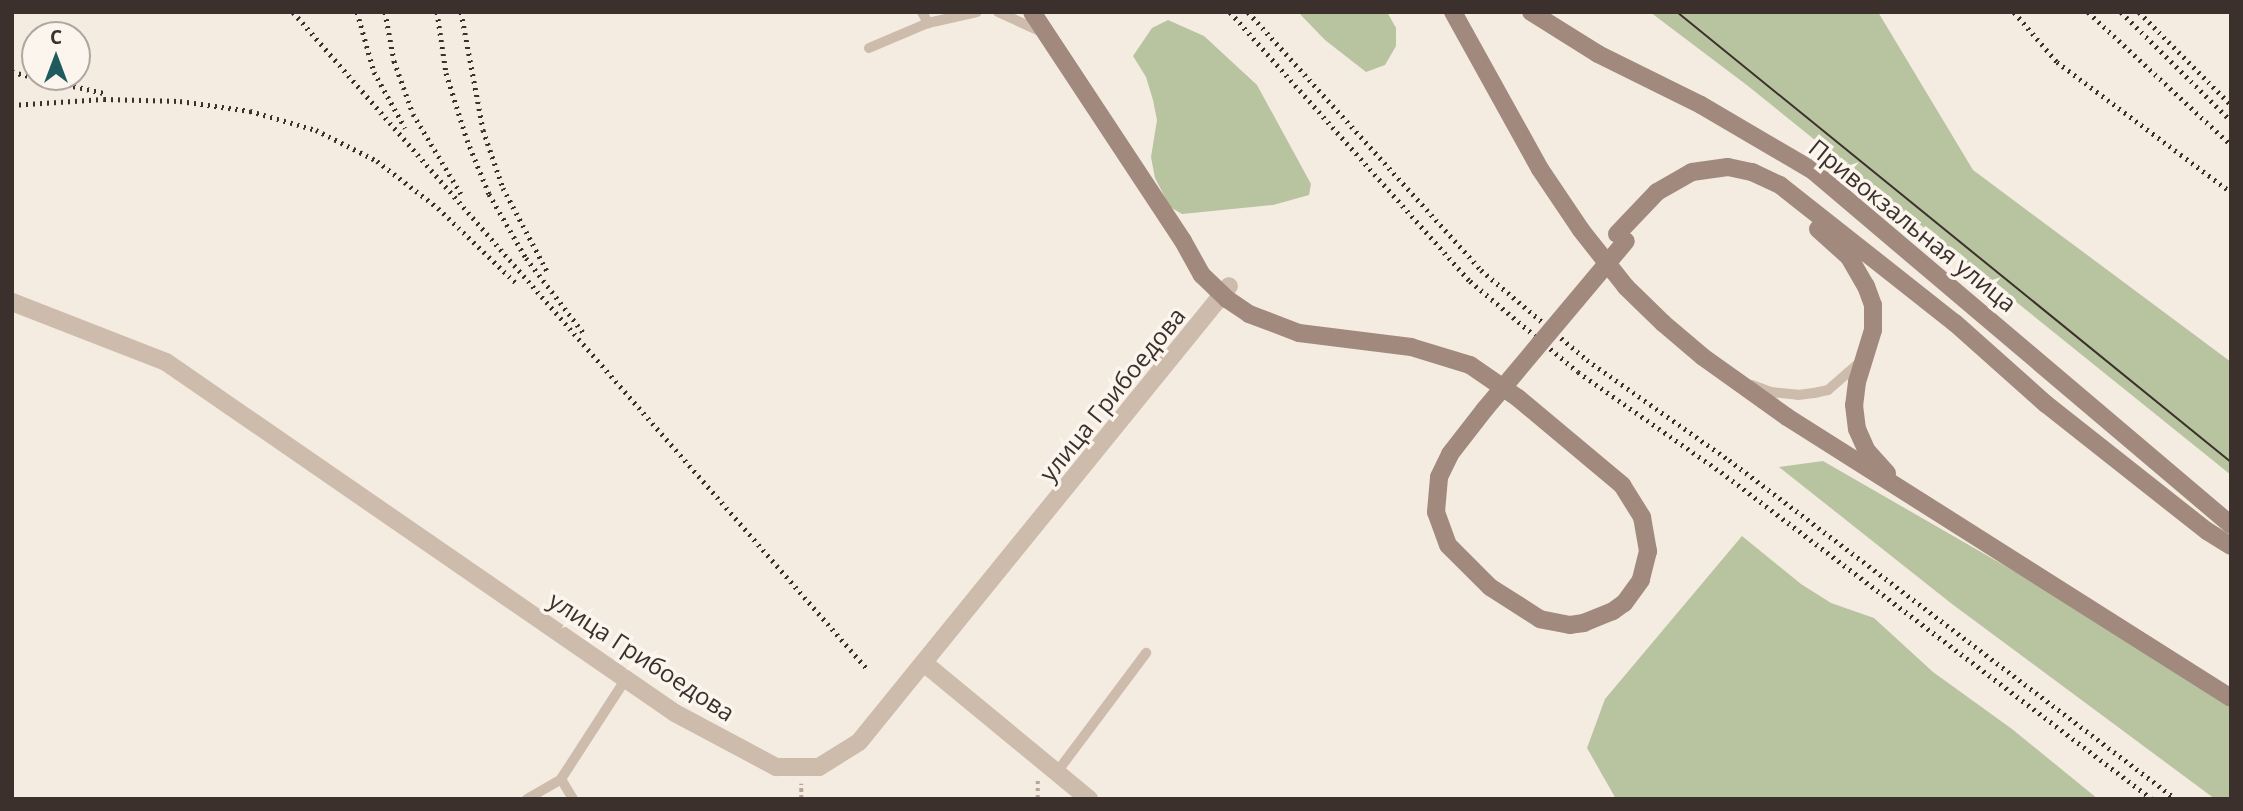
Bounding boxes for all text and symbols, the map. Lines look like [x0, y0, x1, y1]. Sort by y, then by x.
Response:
north arrow [21, 21, 91, 91]
text: С [50, 24, 62, 50]
street label: Привокзальная улица [1804, 133, 2022, 317]
street label: улица Грибоедова [1033, 301, 1191, 487]
street label: улица Грибоедова [544, 585, 740, 727]

